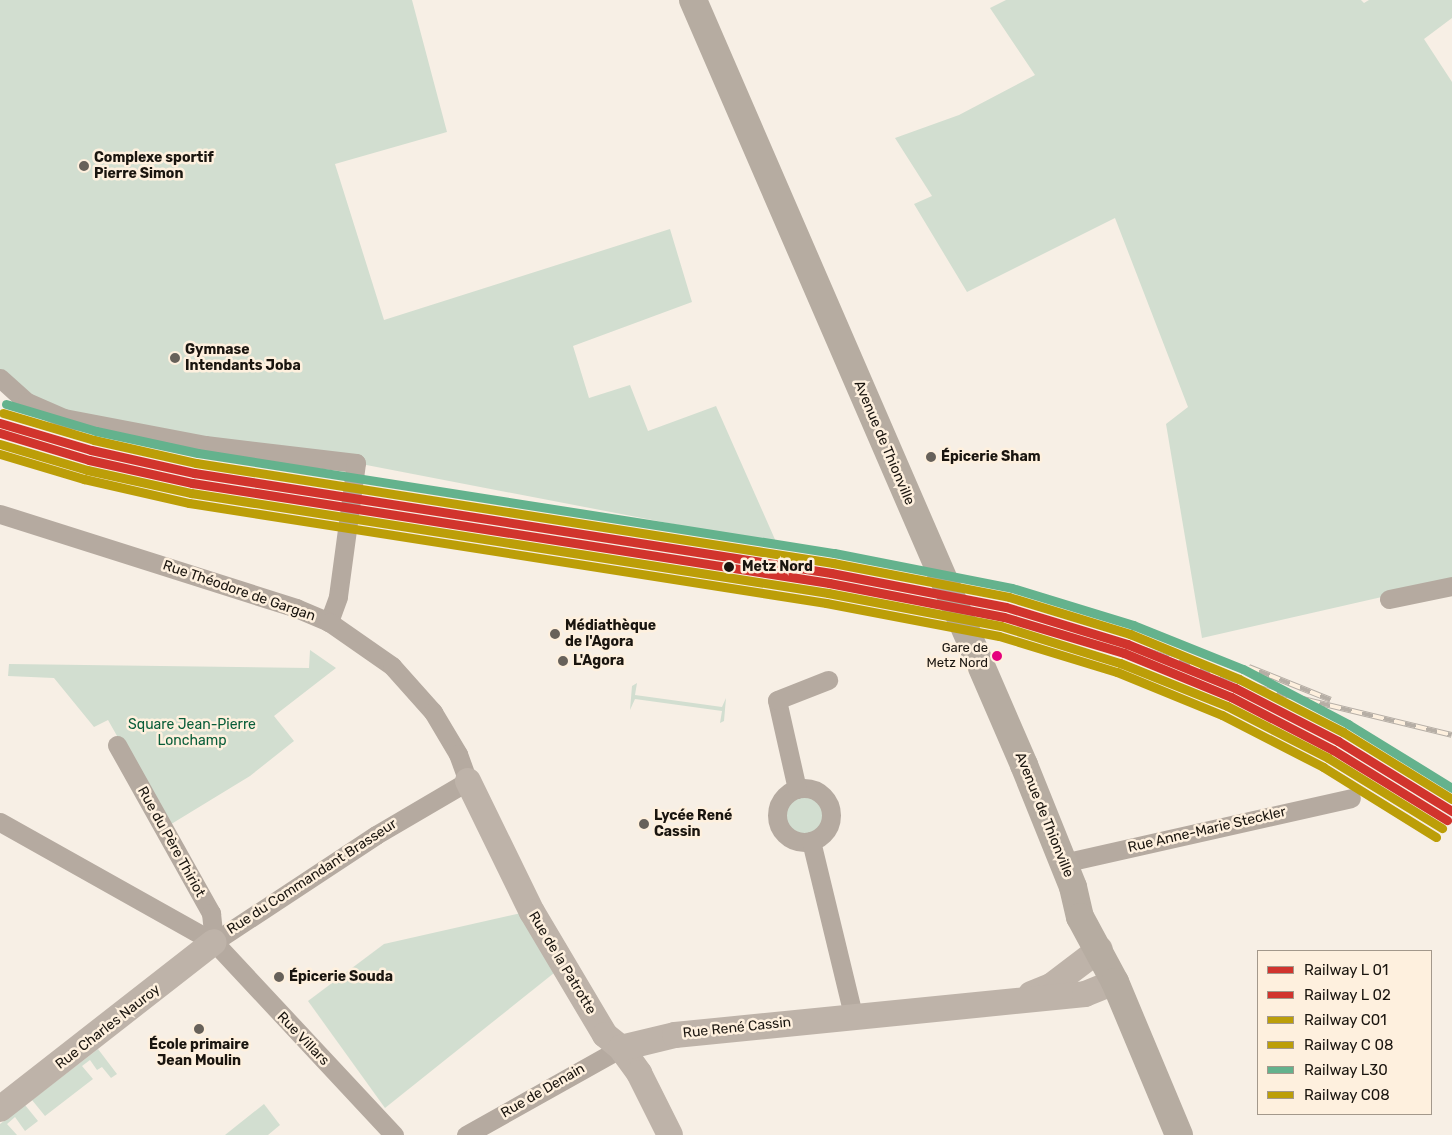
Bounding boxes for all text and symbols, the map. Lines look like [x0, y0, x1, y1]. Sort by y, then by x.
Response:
place label: Complexe sportif Pierre Simon [94, 150, 214, 182]
marker: Complexe sportif Pierre Simon [78, 160, 90, 172]
place label: Gymnase Intendants Joba [185, 342, 301, 374]
marker: Gymnase Intendants Joba [169, 352, 181, 364]
street label: Avenue de Thionville [850, 378, 918, 508]
place label: Épicerie Sham [941, 449, 1040, 465]
marker: Épicerie Sham [925, 451, 937, 463]
street label: Rue Théodore de Gargan [160, 557, 318, 625]
marker: Metz Nord [720, 558, 738, 576]
place label: Metz Nord [742, 559, 813, 575]
place label: Médiathèque de l'Agora [565, 618, 656, 650]
marker: Médiathèque de l'Agora [549, 628, 561, 640]
place label: Gare de Metz Nord [927, 641, 988, 672]
marker: Gare de Metz Nord [992, 651, 1002, 661]
place label: L'Agora [573, 653, 624, 669]
marker: L'Agora [557, 655, 569, 667]
park label: Square Jean-Pierre Lonchamp [128, 717, 256, 750]
street label: Avenue de Thionville [1011, 750, 1077, 880]
street label: Rue du Père Thiriot [134, 784, 208, 900]
street label: Rue Anne-Marie Steckler [1126, 804, 1288, 856]
place label: Lycée René Cassin [654, 808, 732, 840]
street label: Rue du Commandant Brasseur [224, 816, 400, 938]
marker: Lycée René Cassin [638, 818, 650, 830]
street label: Rue de la Patrotte [525, 909, 599, 1017]
legend [1257, 950, 1432, 1115]
text: Railway L 01 [1304, 961, 1389, 979]
place label: Épicerie Souda [289, 969, 393, 985]
marker: Épicerie Souda [273, 971, 285, 983]
street label: Rue Charles Nauroy [52, 981, 164, 1073]
text: Railway L 02 [1304, 986, 1391, 1004]
street label: Rue Villars [273, 1009, 333, 1069]
text: Railway C01 [1304, 1011, 1387, 1029]
street label: Rue René Cassin [682, 1014, 792, 1042]
marker: École primaire Jean Moulin [193, 1023, 205, 1035]
text: Railway C 08 [1304, 1036, 1394, 1054]
place label: École primaire Jean Moulin [149, 1037, 249, 1070]
street label: Rue de Denain [498, 1060, 588, 1122]
text: Railway L30 [1304, 1061, 1388, 1079]
text: Railway C08 [1304, 1086, 1390, 1104]

